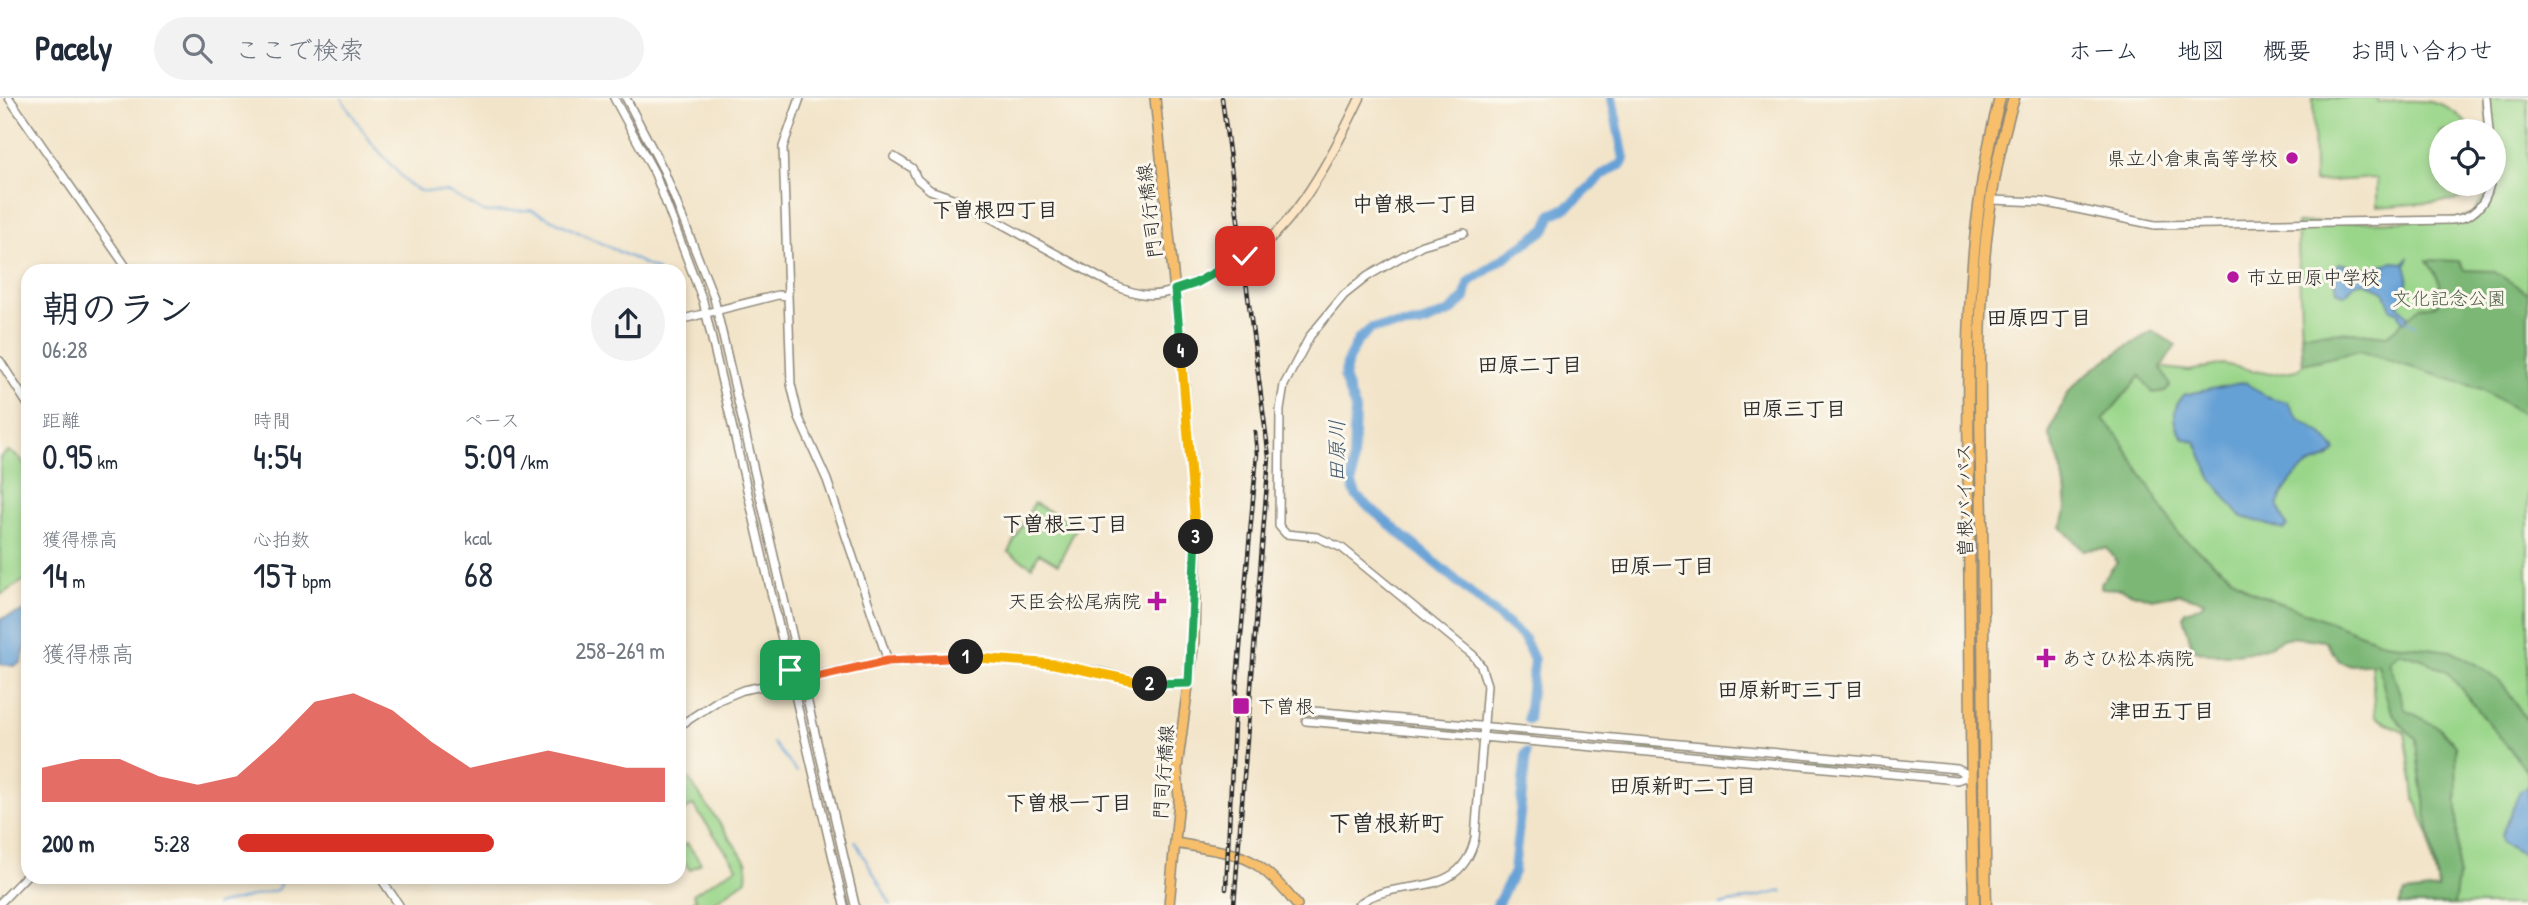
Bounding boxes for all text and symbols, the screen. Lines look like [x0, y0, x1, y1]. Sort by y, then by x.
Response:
search box [154, 17, 644, 80]
text: Pacely [35, 26, 112, 70]
icon: search [178, 29, 216, 67]
text: ここで検索 [234, 32, 365, 67]
text: ホーム [2068, 34, 2139, 66]
text: 地図 [2177, 34, 2225, 66]
text: 概要 [2263, 34, 2311, 66]
text: お問い合わせ [2349, 34, 2493, 66]
map controls [2429, 119, 2506, 196]
button: locate [2429, 119, 2506, 196]
place label: 県立小倉東高等学校 [2107, 145, 2278, 171]
marker: 県立小倉東高等学校 [2284, 150, 2300, 166]
street label: 門司行橋線 [1130, 162, 1168, 260]
district label: 中曽根一丁目 [1352, 189, 1478, 218]
district label: 下曽根四丁目 [932, 195, 1058, 224]
pin [1215, 226, 1275, 286]
icon: check [1226, 237, 1264, 275]
place label: 市立田原中学校 [2247, 264, 2380, 290]
marker: 市立田原中学校 [2225, 269, 2241, 285]
text: 朝のラン [42, 282, 194, 334]
park label: 文化記念公園 [2392, 285, 2506, 311]
button: share [591, 287, 665, 361]
district label: 田原四丁目 [1987, 303, 2092, 332]
text: 06:28 [42, 334, 88, 365]
pin: 4 [1164, 334, 1198, 368]
text: 4 [1177, 337, 1184, 363]
district label: 田原二丁目 [1478, 350, 1583, 379]
district label: 田原三丁目 [1742, 394, 1847, 423]
text: 距離 [42, 407, 80, 433]
text: 時間 [253, 407, 291, 433]
text: ペース [464, 407, 520, 433]
water label: 田原川 [1322, 420, 1351, 483]
text: 0.95 [42, 433, 93, 480]
text: 4:54 [253, 433, 302, 480]
text: 5:09 [464, 433, 515, 480]
street label: 曽根バイパス [1950, 443, 1978, 557]
text: km [93, 449, 118, 475]
text: /km [515, 449, 549, 475]
district label: 下曽根三丁目 [1002, 509, 1128, 538]
pin: 3 [1178, 520, 1214, 555]
text: 3 [1191, 523, 1200, 549]
text: kcal [464, 525, 492, 551]
text: 獲得標高 [42, 526, 118, 552]
text: 心拍数 [253, 526, 310, 552]
text: 68 [464, 551, 493, 598]
district label: 田原一丁目 [1610, 551, 1715, 580]
text: 14 [42, 552, 68, 599]
text: 157 [253, 552, 298, 599]
text: m [68, 568, 85, 594]
text: bpm [298, 568, 331, 594]
place label: 天臣会松尾病院 [1008, 588, 1141, 614]
marker: 天臣会松尾病院 [1147, 591, 1167, 611]
text: 258–269 m [576, 635, 665, 666]
text: 獲得標高 [42, 638, 134, 669]
pin [760, 640, 820, 700]
pin: 1 [948, 640, 984, 674]
text: 1 [962, 643, 969, 669]
place label: あさひ松本病院 [2062, 645, 2194, 671]
marker: あさひ松本病院 [2036, 648, 2056, 668]
icon: arrive [771, 651, 809, 689]
pin: 2 [1132, 666, 1168, 702]
text: 2 [1145, 670, 1154, 696]
district label: 田原新町三丁目 [1718, 675, 1865, 704]
place label: 下曽根 [1257, 693, 1315, 719]
marker: 下曽根 [1231, 696, 1251, 716]
district label: 津田五丁目 [2110, 696, 2215, 725]
street label: 門司行橋線 [1147, 724, 1179, 820]
district label: 田原新町二丁目 [1610, 771, 1757, 800]
district label: 下曽根一丁目 [1006, 788, 1132, 817]
district label: 下曽根新町 [1329, 807, 1444, 838]
text: 200 m [42, 828, 94, 859]
text: 5:28 [154, 828, 190, 859]

